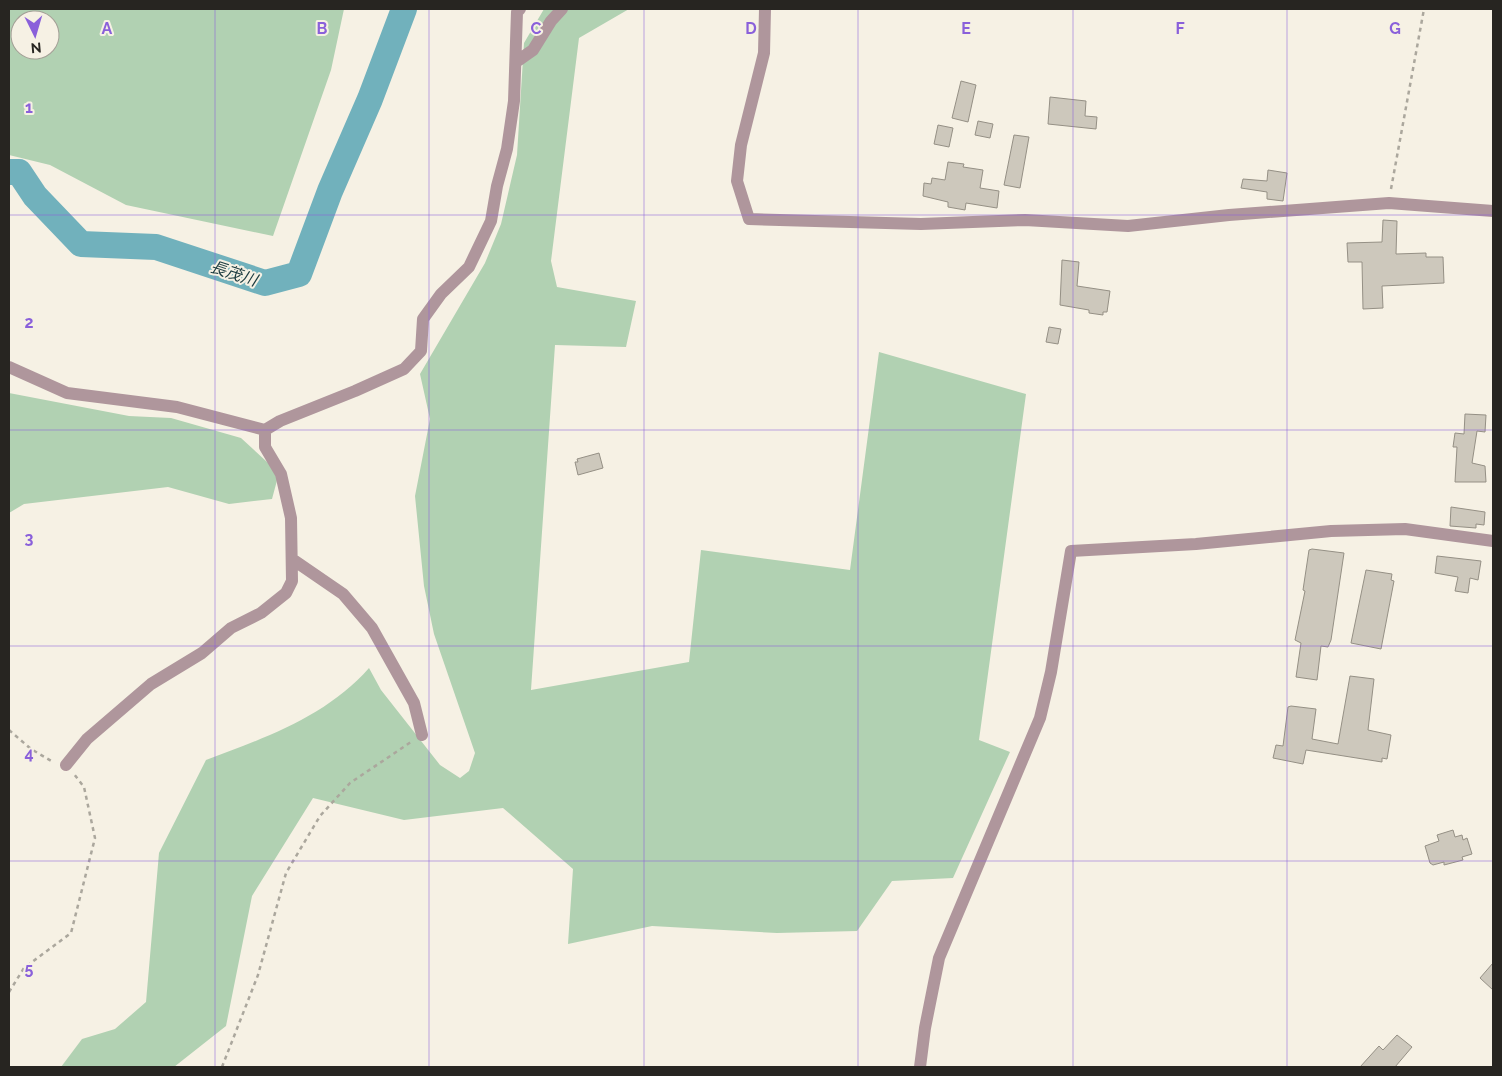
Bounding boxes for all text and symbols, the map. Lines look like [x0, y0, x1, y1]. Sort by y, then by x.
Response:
north arrow [10, 10, 60, 60]
text: A [102, 19, 113, 38]
text: B [317, 19, 328, 38]
text: C [531, 19, 542, 38]
text: D [745, 19, 757, 38]
text: E [961, 19, 971, 38]
text: F [1175, 19, 1185, 38]
text: G [1389, 19, 1401, 38]
text: N [30, 40, 42, 56]
text: 1 [25, 98, 33, 117]
water label: 長茂川 [208, 257, 262, 291]
text: 2 [24, 313, 34, 332]
text: 3 [25, 529, 34, 548]
text: 4 [24, 744, 34, 763]
text: 5 [25, 959, 34, 978]

